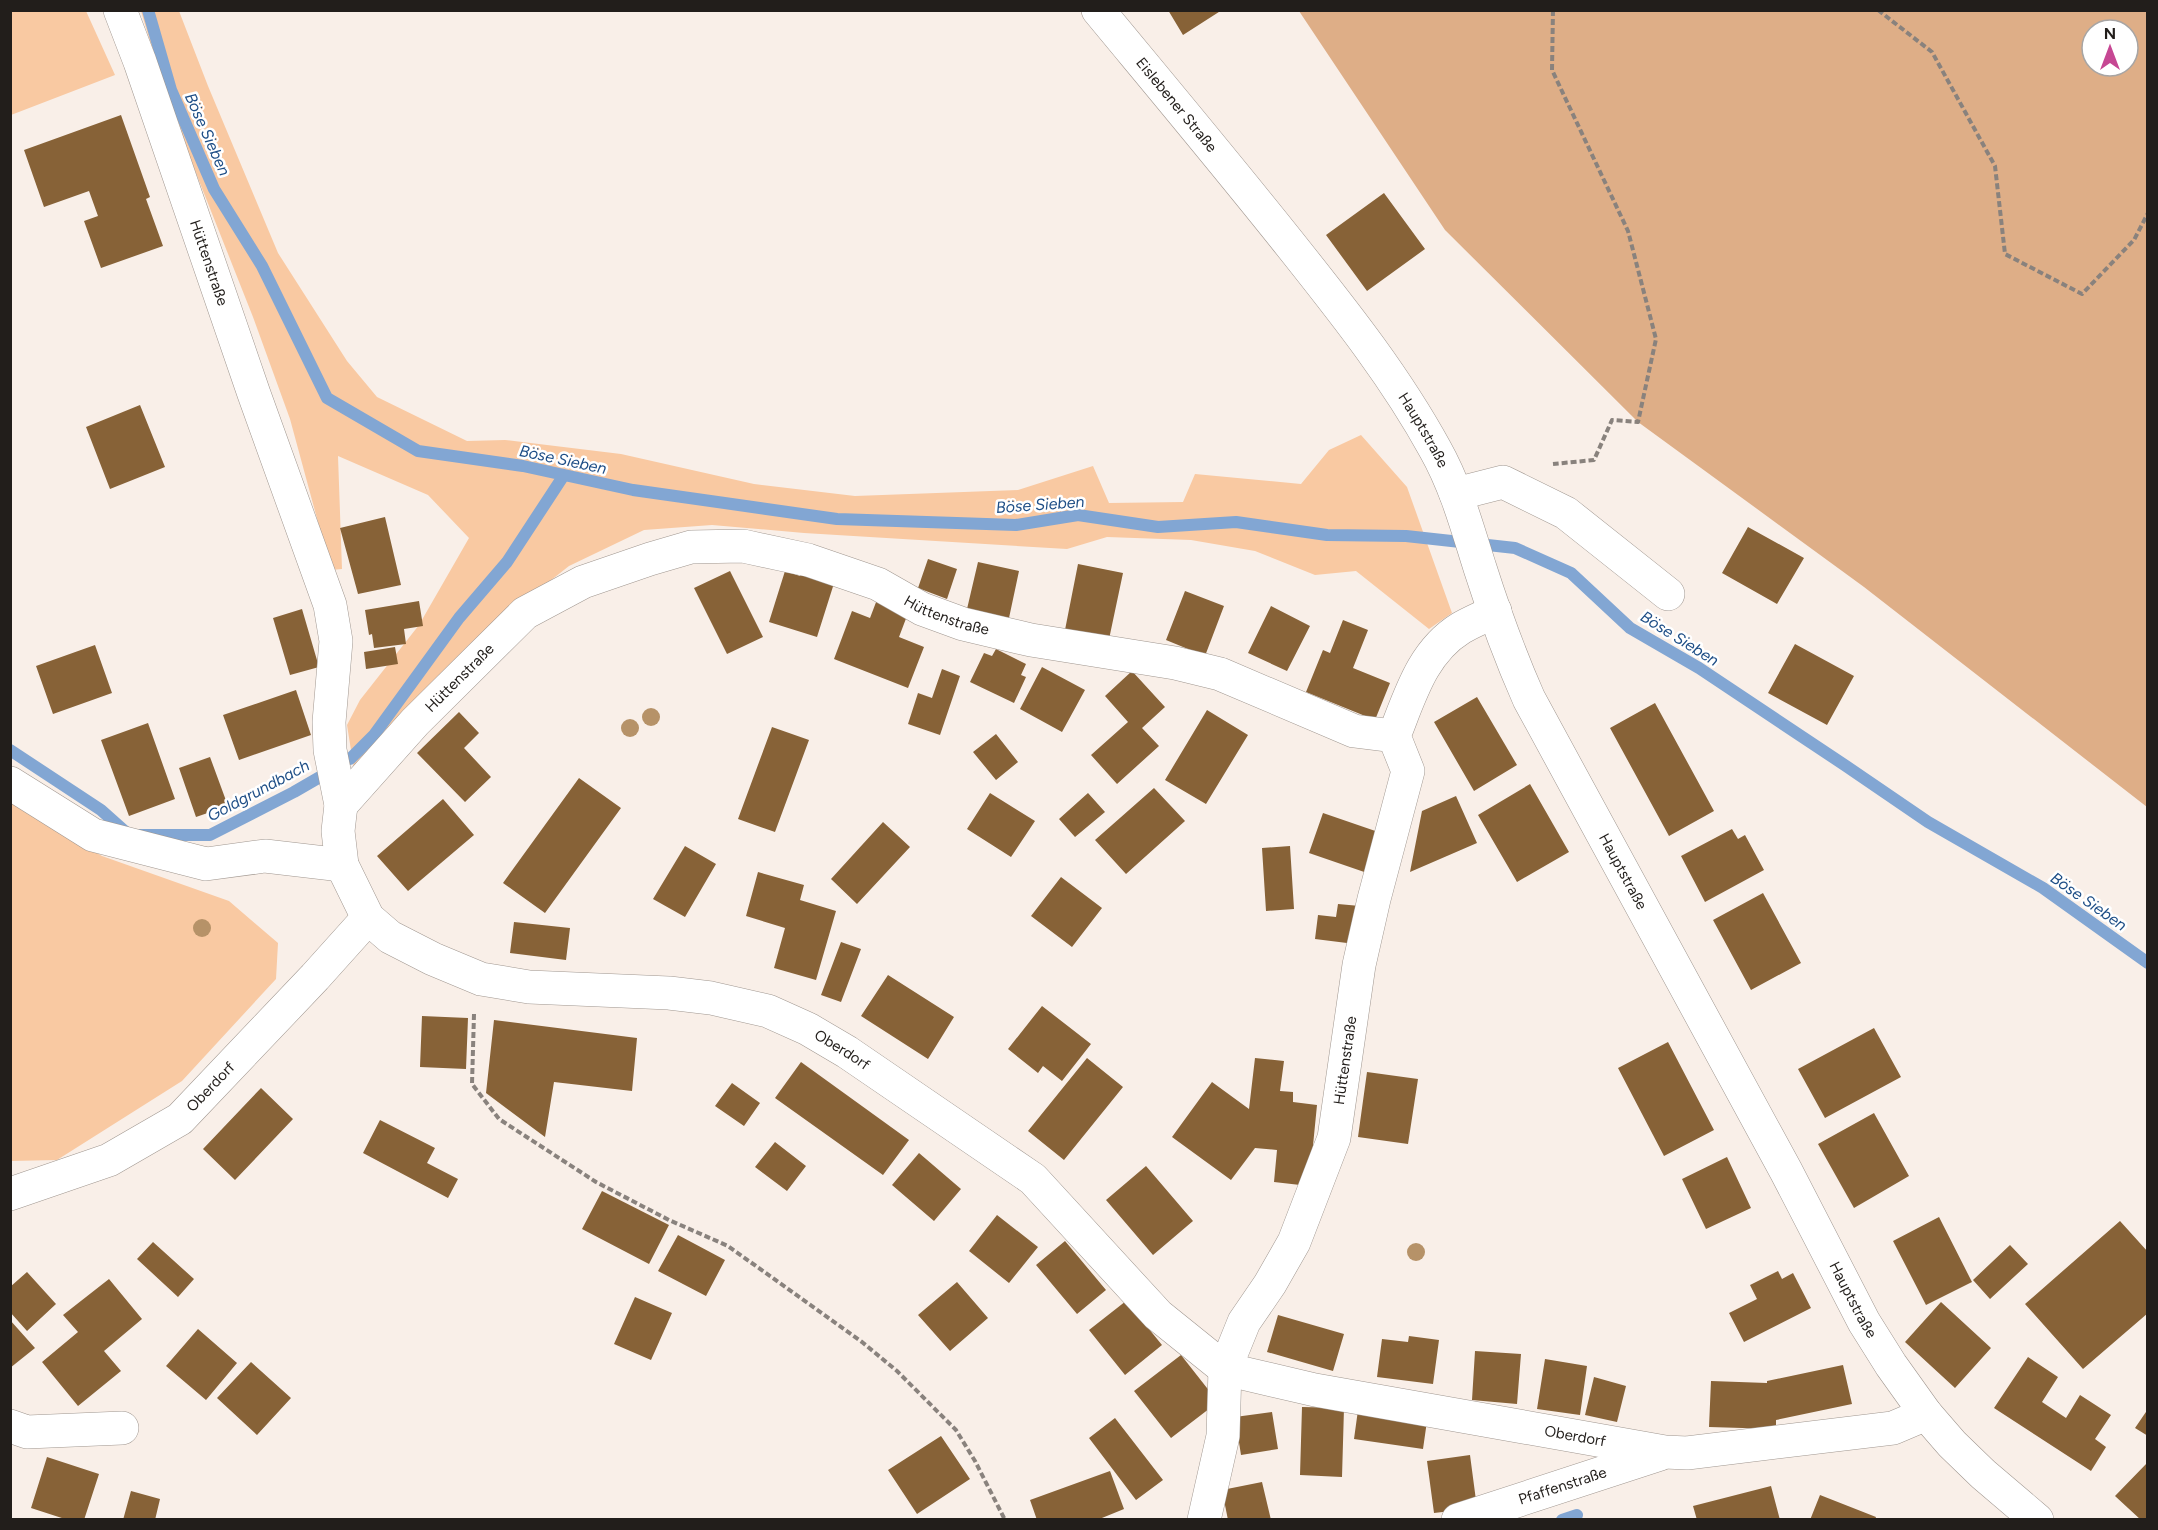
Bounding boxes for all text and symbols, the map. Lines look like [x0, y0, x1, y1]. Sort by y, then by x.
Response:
north arrow [2080, 18, 2140, 78]
text: N [2104, 24, 2116, 43]
street label: Eislebener Straße [1132, 54, 1221, 156]
water label: Böse Sieben [181, 90, 234, 179]
street label: Hüttenstraße [186, 217, 232, 308]
street label: Hauptstraße [1394, 389, 1452, 471]
water label: Böse Sieben [518, 441, 608, 478]
water label: Böse Sieben [995, 492, 1085, 517]
street label: Hüttenstraße [901, 592, 991, 639]
water label: Böse Sieben [1637, 607, 1722, 670]
street label: Hüttenstraße [421, 640, 498, 716]
water label: Goldgrundbach [204, 756, 313, 825]
street label: Hauptstraße [1595, 830, 1651, 913]
water label: Böse Sieben [2047, 868, 2131, 935]
street label: Hüttenstraße [1330, 1015, 1361, 1106]
street label: Oberdorf [811, 1026, 874, 1074]
street label: Oberdorf [183, 1058, 239, 1115]
street label: Hauptstraße [1825, 1258, 1881, 1341]
street label: Oberdorf [1543, 1422, 1608, 1450]
street label: Pfaffenstraße [1516, 1463, 1609, 1509]

